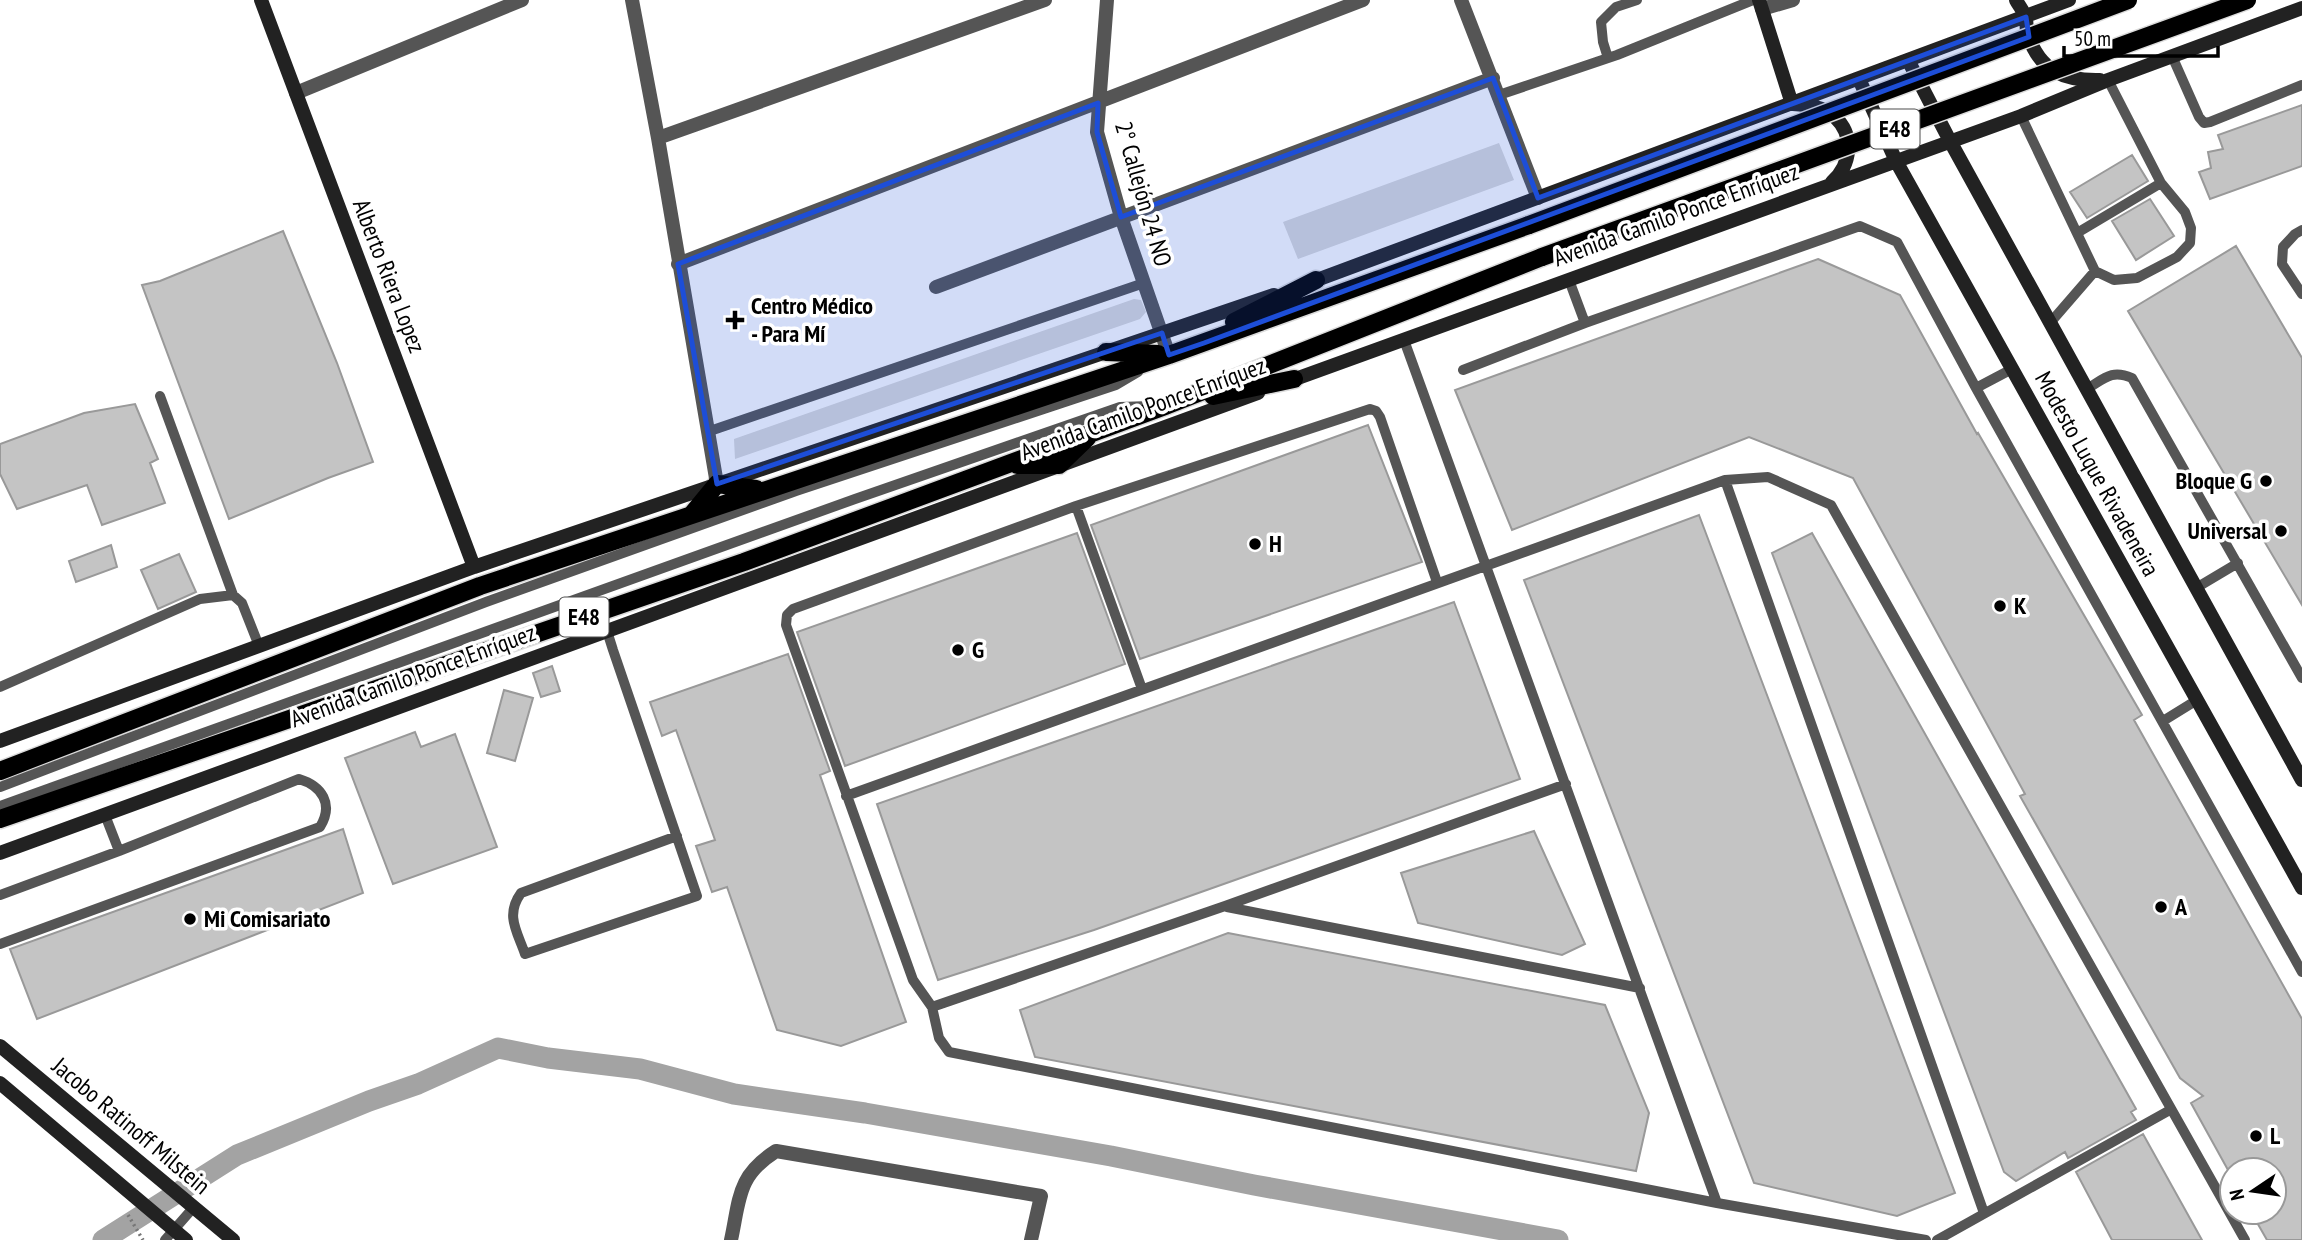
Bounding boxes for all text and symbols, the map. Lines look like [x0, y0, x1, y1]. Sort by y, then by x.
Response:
scale bar [2064, 14, 2218, 58]
text: 50 m [2074, 25, 2111, 52]
road number: E48 [1870, 110, 1920, 148]
street label: 2° Callejón 24 NO [1108, 118, 1179, 270]
street label: Avenida Camilo Ponce Enríquez [1549, 156, 1803, 273]
street label: Alberto Riera Lopez [346, 195, 433, 357]
place label: Centro Médico - Para Mí [751, 290, 873, 349]
marker: Centro Médico - Para Mí [725, 310, 745, 330]
street label: Avenida Camilo Ponce Enríquez [1016, 350, 1270, 467]
street label: Modesto Luque Rivadeneira [2028, 366, 2167, 582]
place label: Bloque G [2175, 465, 2252, 496]
marker: Bloque G [2258, 473, 2274, 489]
place label: Universal [2188, 515, 2267, 546]
marker: Universal [2273, 523, 2289, 539]
place label: H [1269, 528, 1282, 559]
marker: H [1247, 536, 1263, 552]
place label: K [2014, 590, 2027, 621]
road number: E48 [560, 597, 608, 636]
marker: K [1992, 598, 2008, 614]
street label: Avenida Camilo Ponce Enríquez [286, 617, 540, 734]
place label: G [972, 634, 984, 665]
marker: G [950, 642, 966, 658]
place label: A [2174, 891, 2188, 922]
marker: A [2153, 899, 2169, 915]
place label: Mi Comisariato [204, 903, 331, 934]
marker: Mi Comisariato [182, 911, 198, 927]
street label: Jacobo Ratinoff Milstein [45, 1050, 217, 1201]
place label: L [2270, 1120, 2281, 1151]
marker: L [2248, 1128, 2264, 1144]
north arrow [2218, 1156, 2288, 1226]
text: N [2224, 1187, 2249, 1203]

